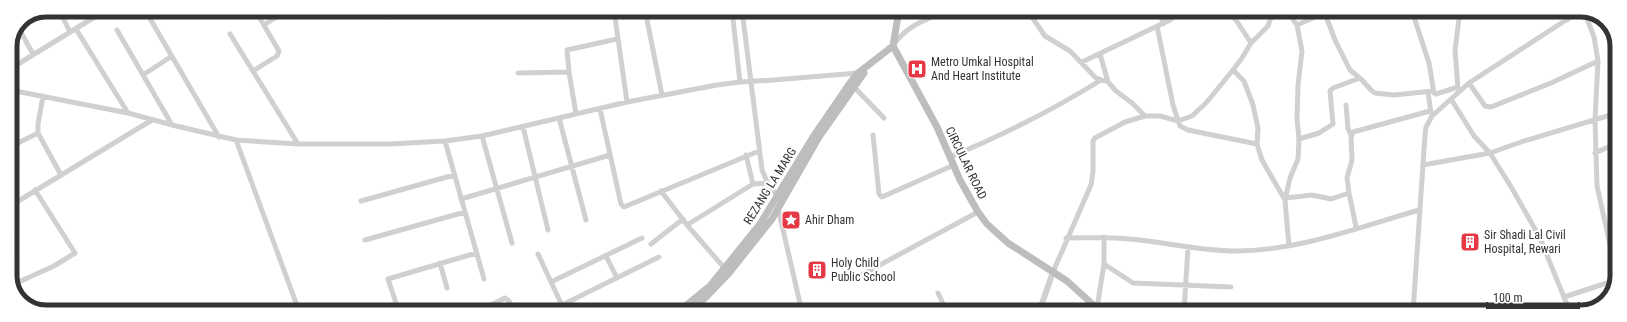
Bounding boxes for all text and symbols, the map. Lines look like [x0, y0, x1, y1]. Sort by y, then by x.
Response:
place label: Metro Umkal Hospital And Heart Institute [931, 55, 1034, 83]
hospital icon: Metro Umkal Hospital And Heart Institute [906, 58, 928, 80]
street label: CIRCULAR ROAD [942, 125, 990, 202]
street label: REZANG LA MARG [741, 145, 799, 227]
place icon: Ahir Dham [780, 209, 802, 231]
place label: Ahir Dham [805, 213, 854, 227]
place label: Sir Shadi Lal Civil Hospital, Rewari [1484, 228, 1566, 256]
building icon: Sir Shadi Lal Civil Hospital, Rewari [1459, 231, 1481, 253]
place label: Holy Child Public School [831, 256, 896, 284]
building icon: Holy Child Public School [806, 259, 828, 281]
scale bar [1487, 284, 1579, 310]
text: 100 m [1493, 291, 1523, 305]

